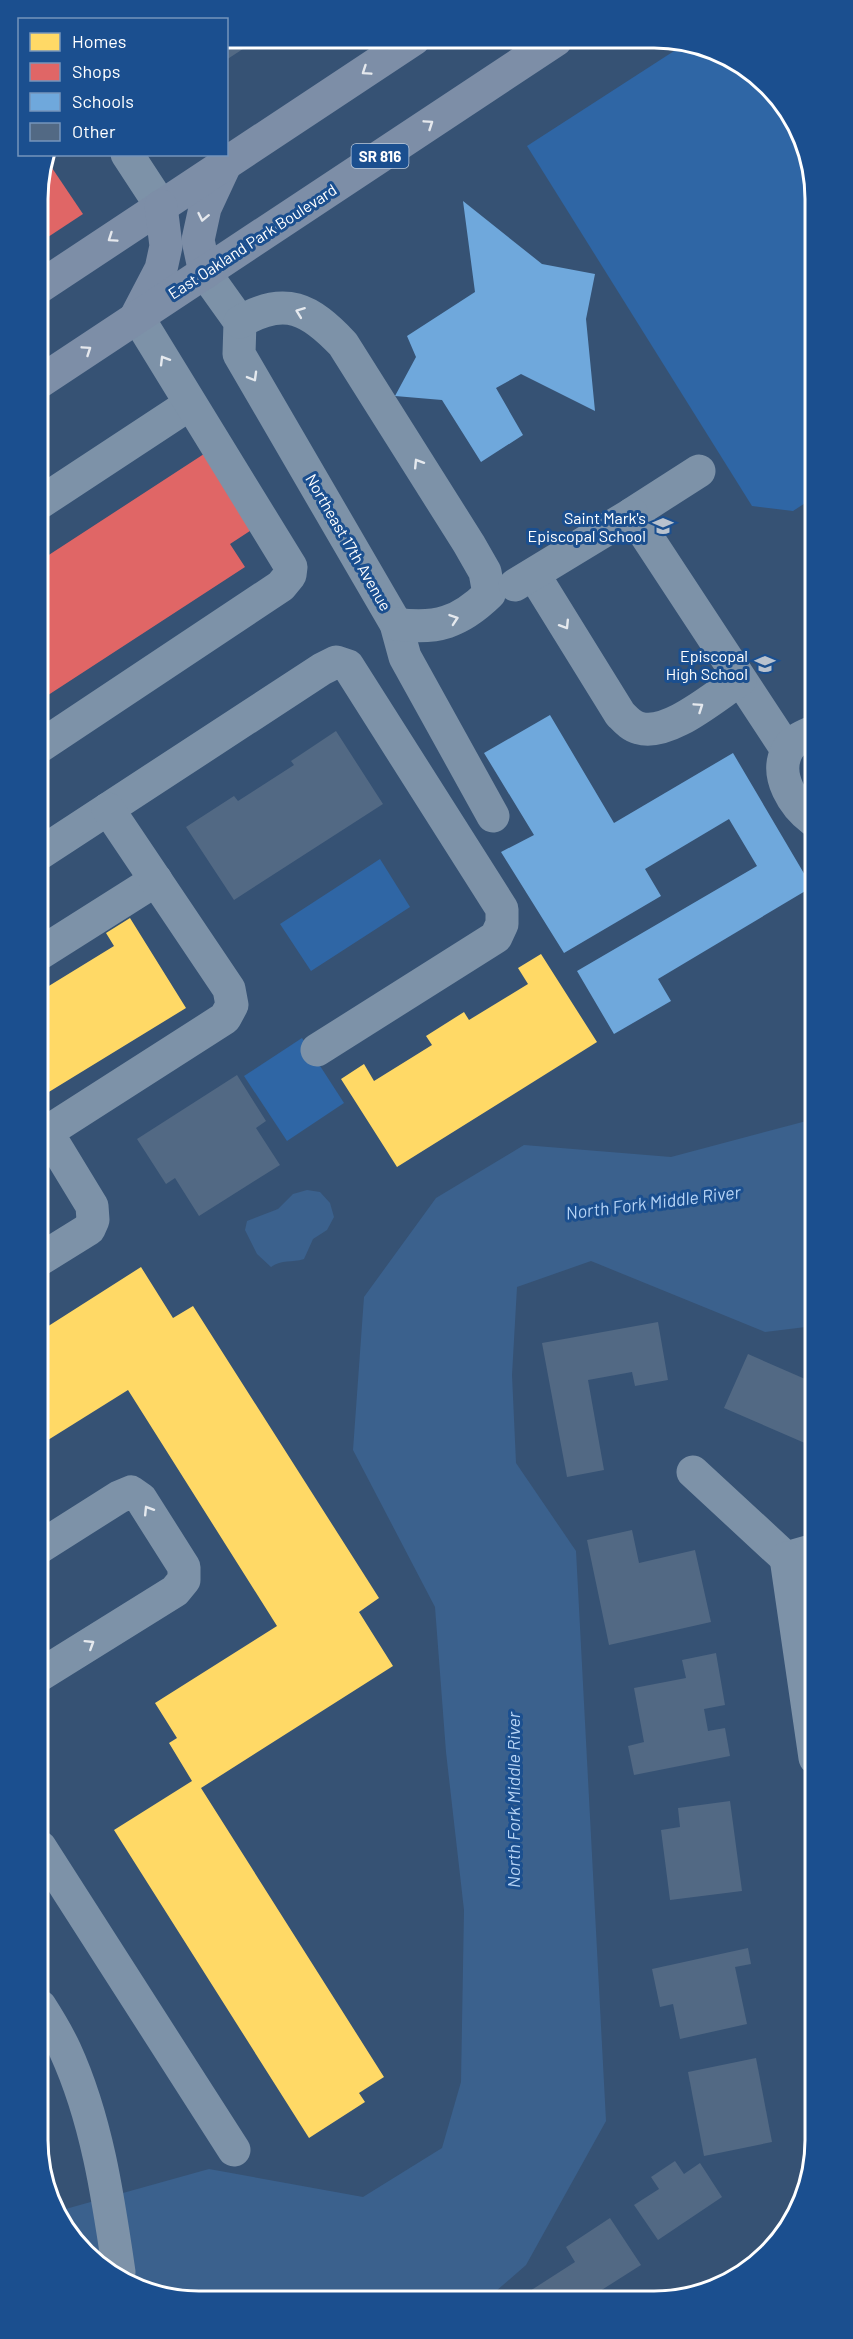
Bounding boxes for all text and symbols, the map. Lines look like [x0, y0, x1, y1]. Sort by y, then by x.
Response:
legend [18, 18, 228, 156]
text: Homes [72, 30, 126, 52]
text: Shops [72, 60, 121, 82]
one-way arrow [361, 64, 372, 75]
text: Schools [72, 90, 134, 112]
text: Other [72, 120, 116, 142]
one-way arrow [422, 120, 433, 131]
road number: SR 816 [352, 144, 409, 168]
street label: East Oakland Park Boulevard [164, 179, 340, 303]
one-way arrow [197, 212, 210, 222]
one-way arrow [108, 231, 119, 242]
one-way arrow [295, 306, 306, 319]
one-way arrow [80, 346, 91, 357]
one-way arrow [159, 356, 171, 366]
one-way arrow [245, 370, 257, 381]
one-way arrow [414, 459, 425, 470]
street label: Northeast 17th Avenue [302, 470, 396, 614]
place label: Saint Mark's Episcopal School [528, 508, 646, 545]
school or university icon: Saint Mark's Episcopal School [651, 514, 675, 538]
one-way arrow [448, 614, 458, 627]
one-way arrow [557, 619, 569, 629]
place label: Episcopal High School [666, 646, 748, 683]
school or university icon: Episcopal High School [753, 652, 777, 676]
one-way arrow [692, 703, 703, 714]
water label: North Fork Middle River [564, 1180, 742, 1224]
one-way arrow [144, 1506, 155, 1517]
one-way arrow [84, 1639, 94, 1651]
water label: North Fork Middle River [502, 1711, 524, 1888]

